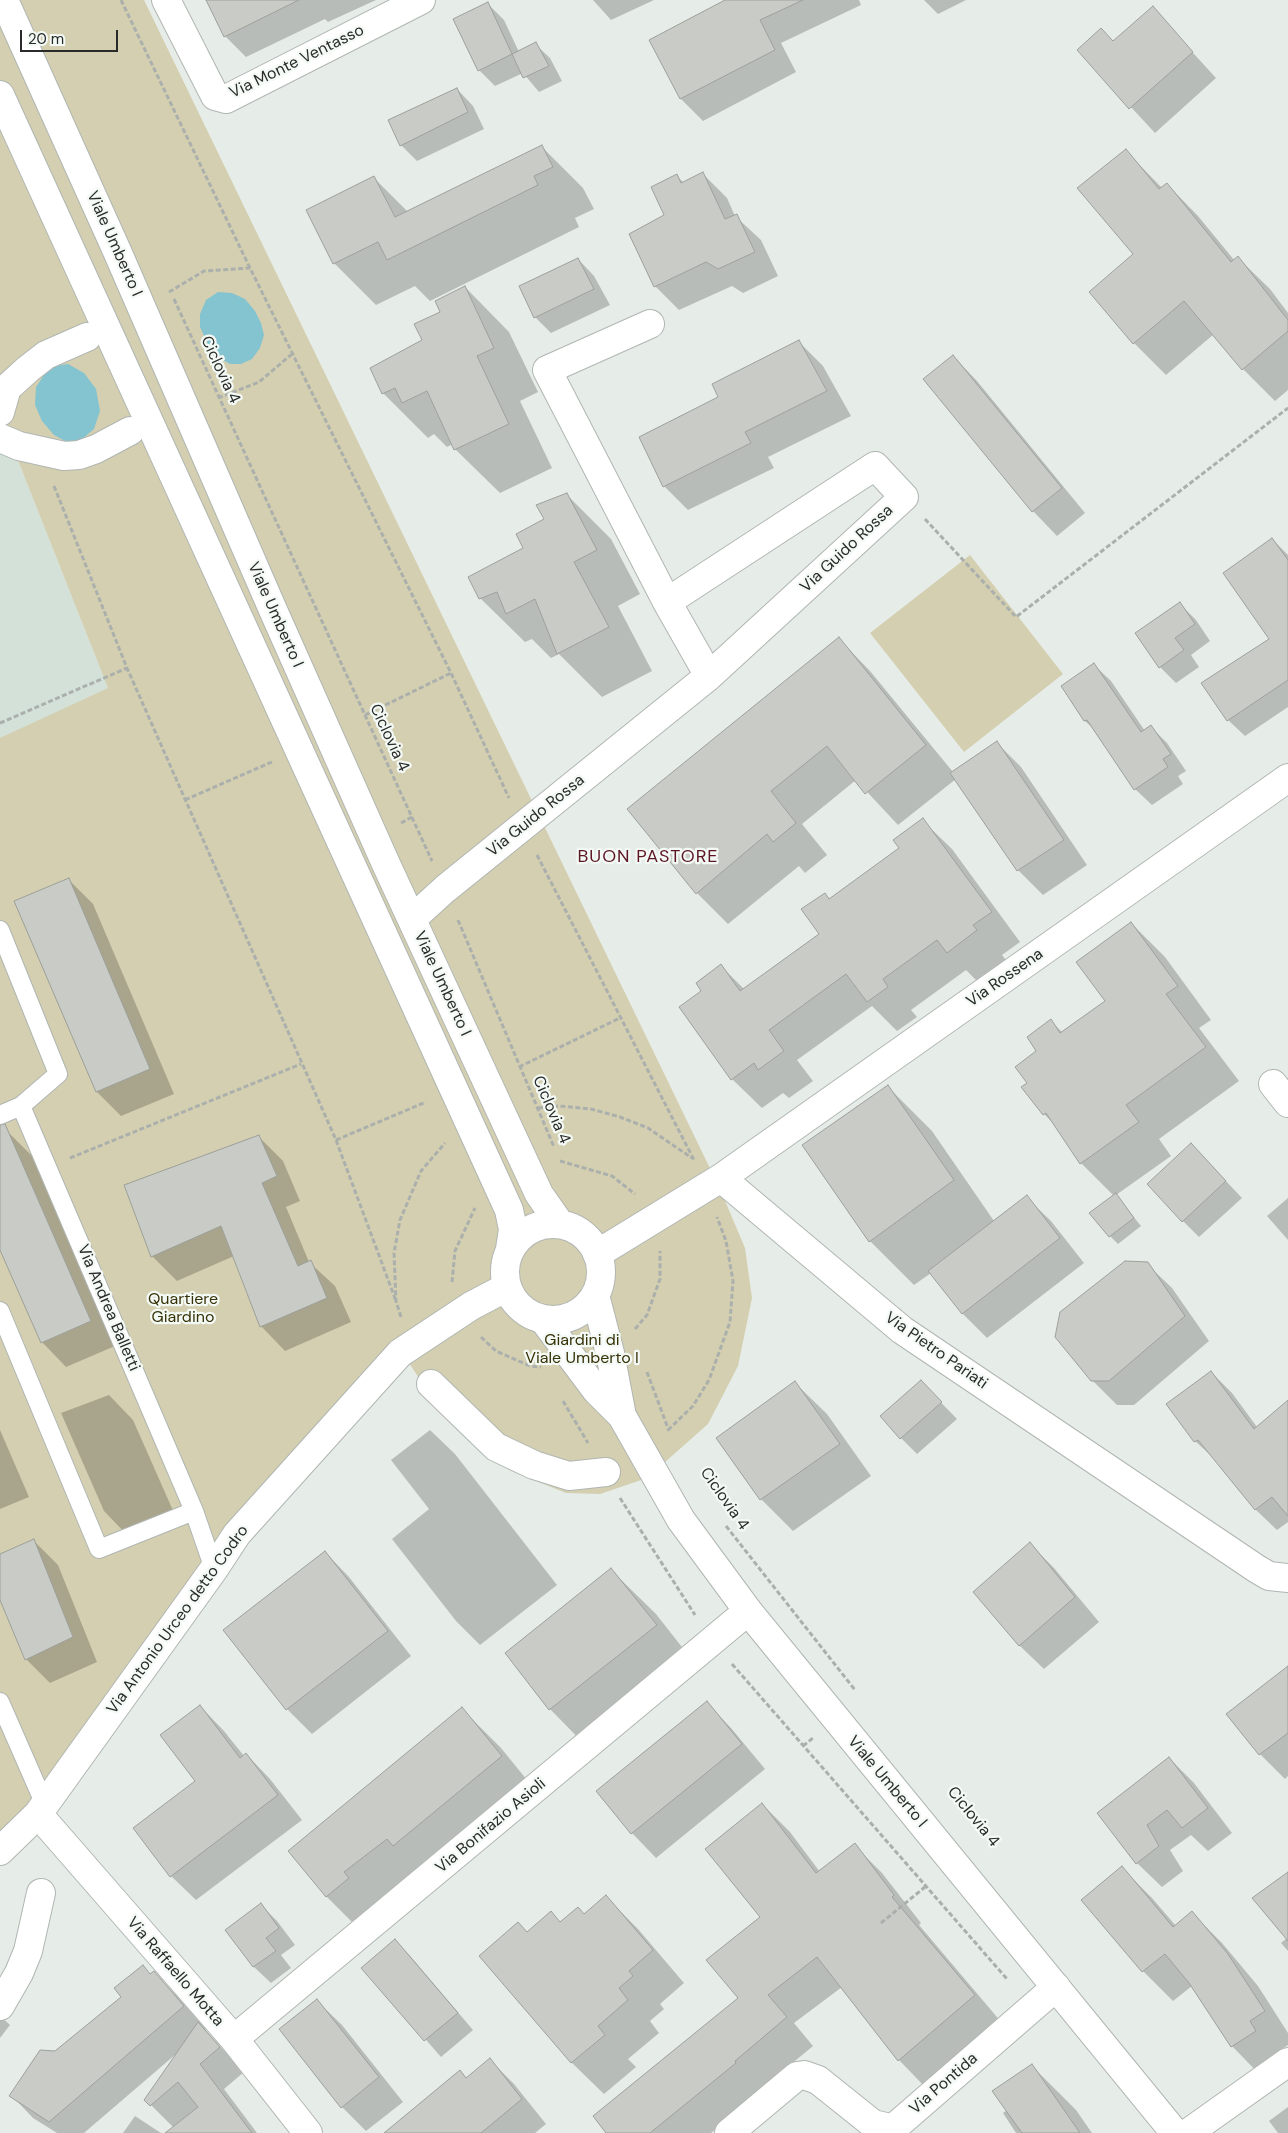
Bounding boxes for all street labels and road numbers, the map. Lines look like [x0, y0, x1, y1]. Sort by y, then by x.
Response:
street label: Via Monte Ventasso [227, 21, 367, 103]
street label: Viale Umberto I [82, 188, 146, 300]
street label: Ciclovia 4 [196, 333, 244, 407]
street label: Via Guido Rossa [797, 501, 897, 597]
street label: Viale Umberto I [243, 559, 307, 671]
street label: Ciclovia 4 [365, 701, 413, 775]
street label: Via Guido Rossa [483, 771, 589, 861]
street label: Viale Umberto I [409, 929, 475, 1039]
street label: Via Rossena [963, 945, 1047, 1011]
street label: Ciclovia 4 [528, 1073, 574, 1147]
street label: Via Andrea Balletti [73, 1242, 143, 1374]
street label: Via Pietro Pariati [881, 1308, 991, 1394]
street label: Ciclovia 4 [695, 1464, 753, 1534]
street label: Via Antonio Urceo detto Codro [103, 1522, 253, 1718]
street label: Viale Umberto I [843, 1732, 931, 1832]
street label: Via Bonifazio Asioli [432, 1774, 550, 1878]
street label: Ciclovia 4 [943, 1783, 1003, 1851]
street label: Via Raffaello Motta [122, 1913, 228, 2031]
street label: Via Pontida [906, 2049, 982, 2119]

